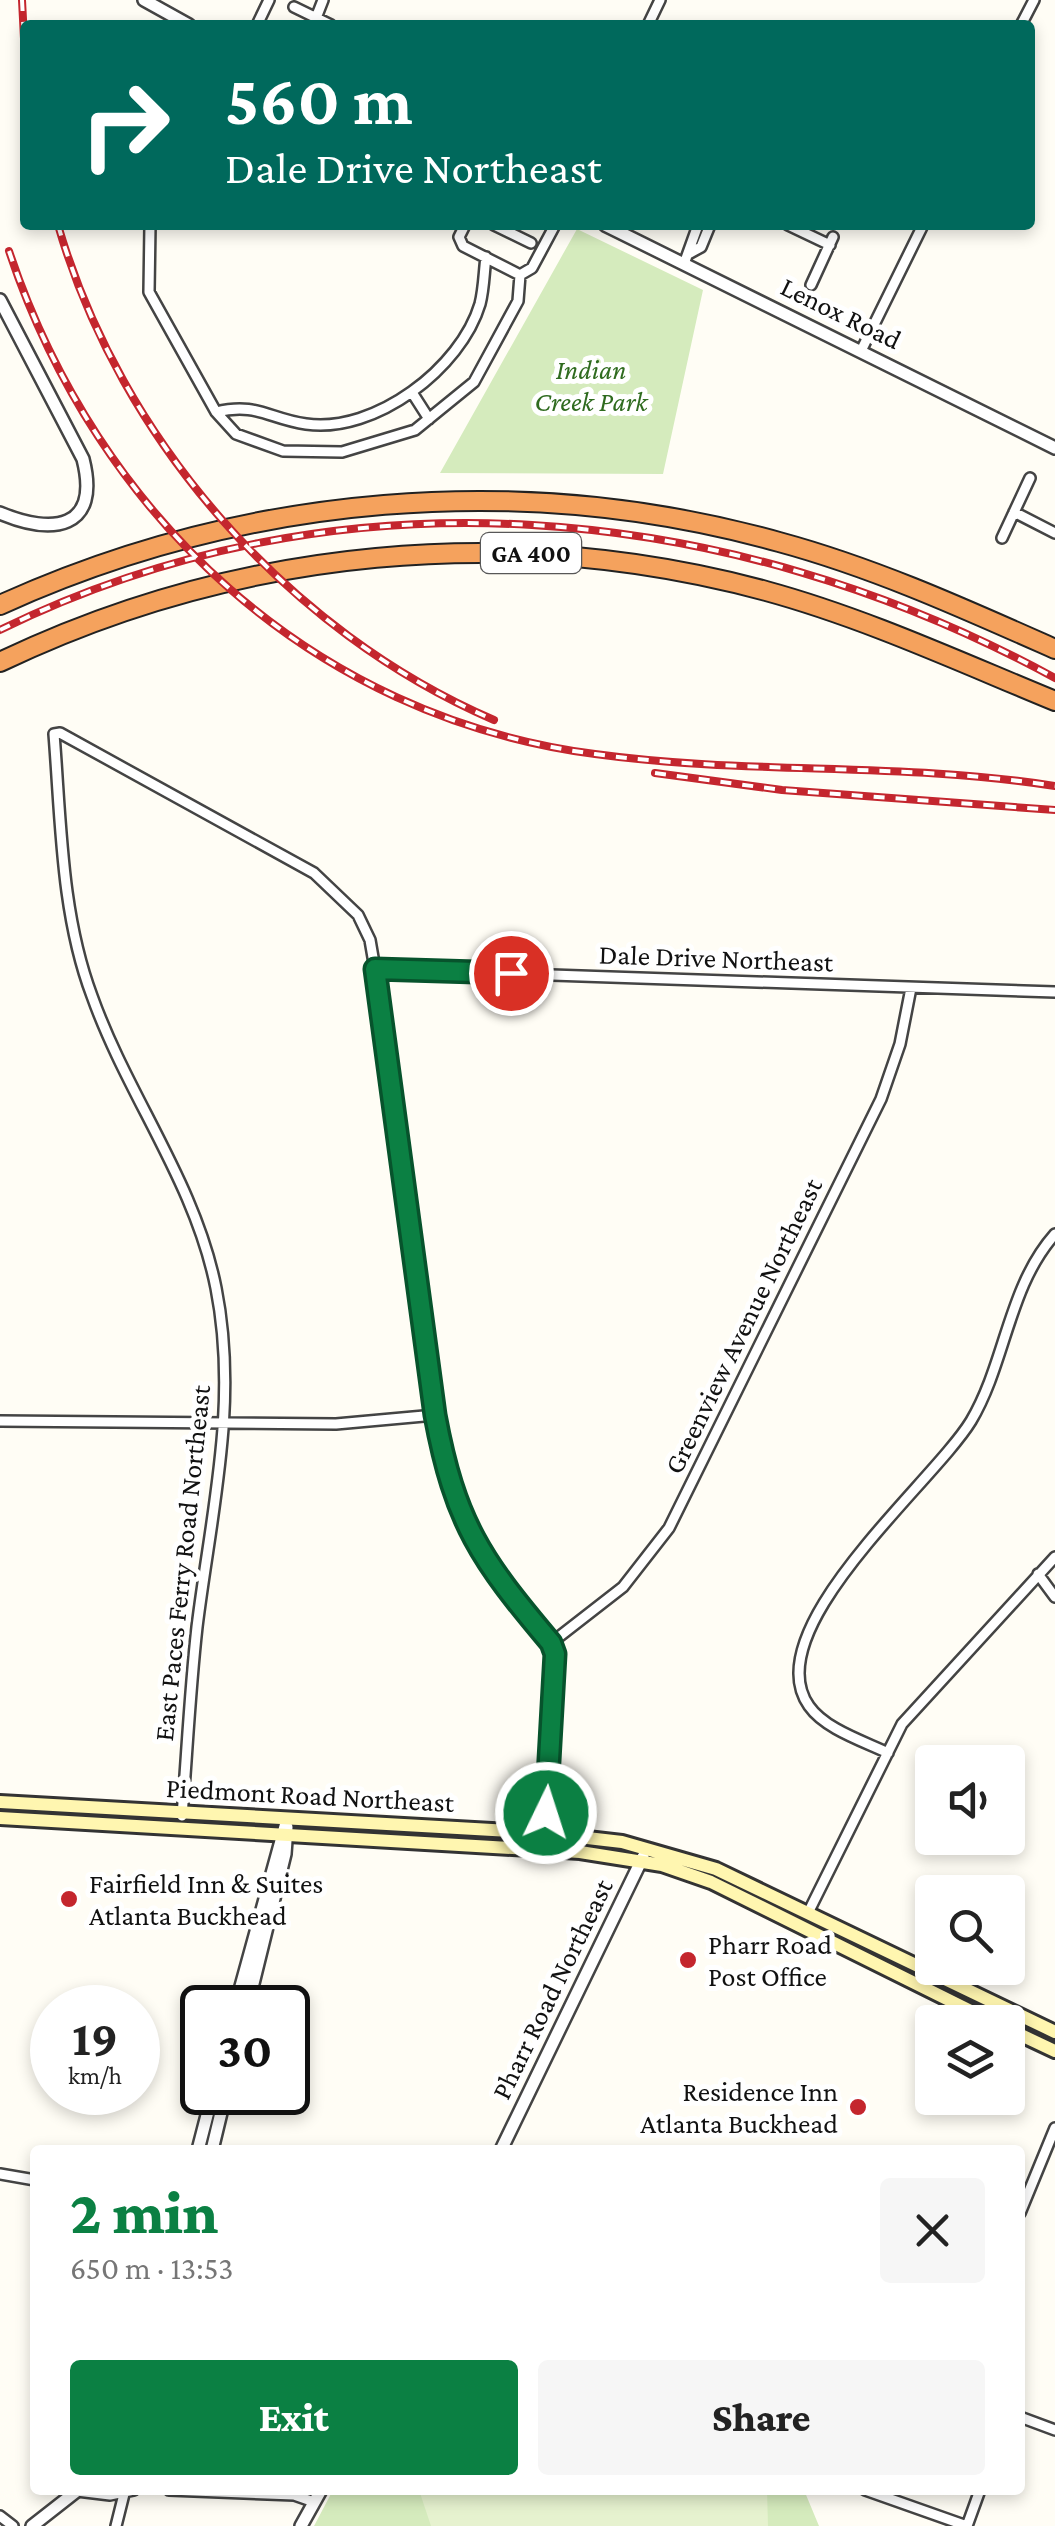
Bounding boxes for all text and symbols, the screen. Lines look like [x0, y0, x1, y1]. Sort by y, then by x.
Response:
icon: right [60, 60, 190, 190]
text: 560 m [225, 61, 413, 139]
text: Dale Drive Northeast [225, 143, 602, 193]
street label: Lenox Road [776, 271, 906, 356]
park label: Indian Creek Park [535, 354, 649, 417]
road number: GA 400 [481, 533, 581, 573]
pin [469, 931, 554, 1016]
street label: Dale Drive Northeast [598, 938, 834, 978]
icon: arrive [484, 946, 539, 1001]
street label: Greenview Avenue Northeast [658, 1173, 828, 1479]
street label: East Paces Ferry Road Northeast [148, 1383, 216, 1743]
map controls [915, 1745, 1025, 2115]
button: sound [915, 1745, 1025, 1855]
position arrow [494, 1761, 598, 1865]
street label: Piedmont Road Northeast [165, 1772, 455, 1818]
place label: Fairfield Inn & Suites Atlanta Buckhead [89, 1868, 323, 1931]
street label: Pharr Road Northeast [485, 1873, 619, 2104]
button: search [915, 1875, 1025, 1985]
marker: Fairfield Inn & Suites Atlanta Buckhead [58, 1888, 80, 1910]
place label: Pharr Road Post Office [708, 1929, 832, 1992]
marker: Pharr Road Post Office [677, 1949, 699, 1971]
speed limit sign: 30 [180, 1985, 310, 2115]
button: layers [915, 2005, 1025, 2115]
text: 19 [72, 2010, 118, 2066]
text: km/h [68, 2062, 122, 2089]
place label: Residence Inn Atlanta Buckhead [640, 2076, 838, 2139]
marker: Residence Inn Atlanta Buckhead [847, 2096, 869, 2118]
button: close [880, 2178, 985, 2283]
text: 2 min [70, 2179, 218, 2246]
text: 650 m · 13:53 [70, 2250, 233, 2286]
button: Exit [70, 2360, 518, 2475]
button: Share [538, 2360, 985, 2475]

